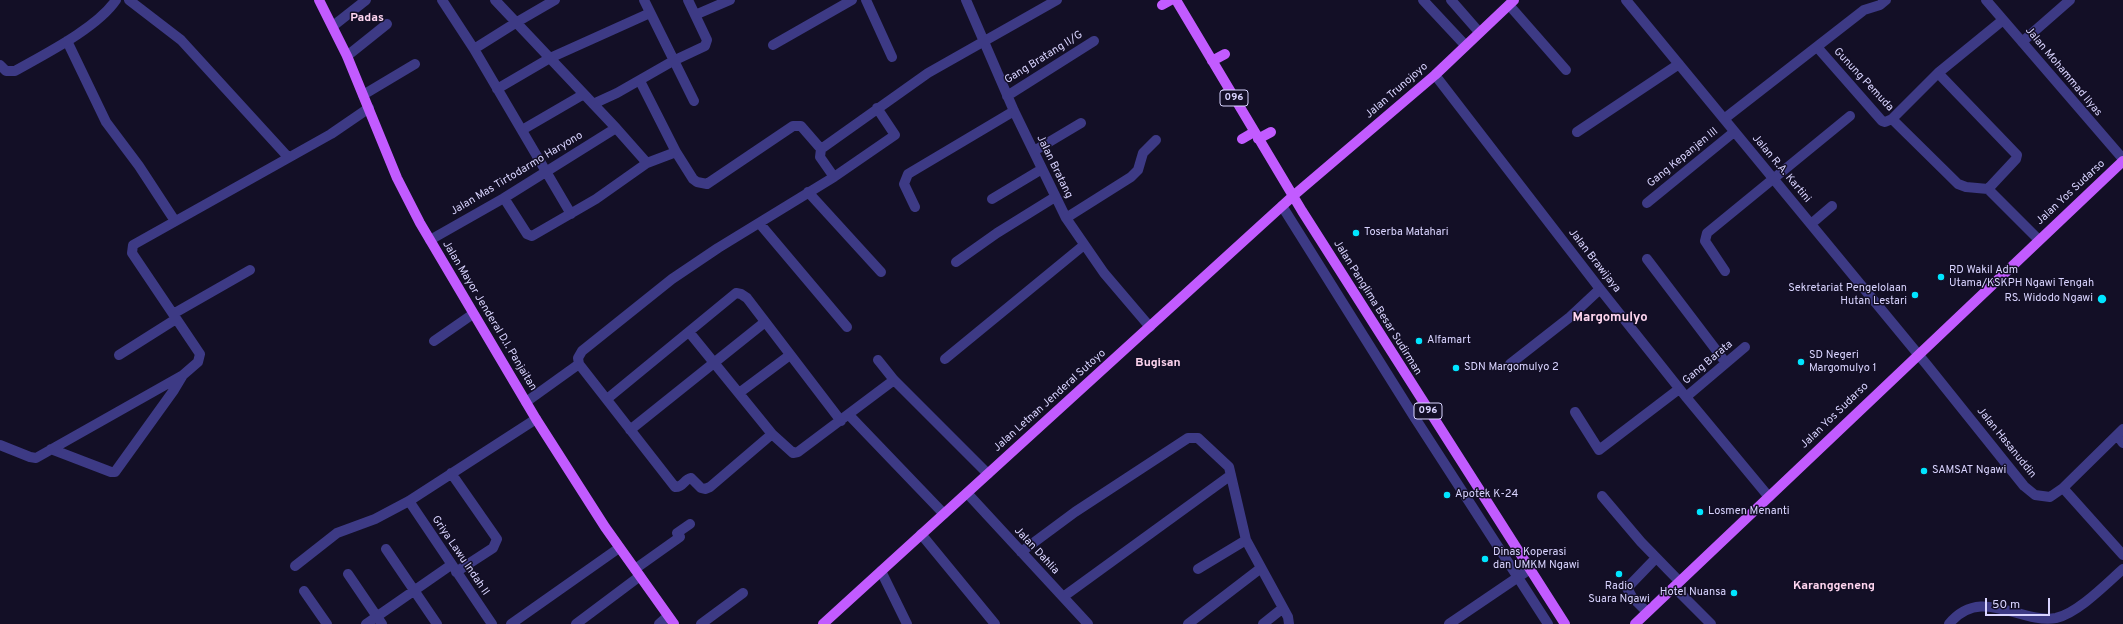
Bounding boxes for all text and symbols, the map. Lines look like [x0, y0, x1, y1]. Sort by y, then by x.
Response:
district label: Padas [350, 12, 384, 26]
street label: Jalan Mohammad Ilyas [2022, 25, 2104, 119]
street label: Gang Bratang II/G [1003, 29, 1085, 87]
street label: Gunung Pemuda [1830, 46, 1896, 114]
street label: Jalan Trunojoyo [1363, 60, 1431, 122]
road number: 096 [1220, 90, 1248, 106]
street label: Gang Kepanjen III [1645, 125, 1721, 191]
street label: Jalan Mas Tirtodarmo Haryono [448, 129, 586, 219]
street label: Jalan R.A. Kartini [1749, 132, 1813, 206]
street label: Jalan Bratang [1033, 133, 1075, 201]
street label: Jalan Yos Sudarso [2034, 158, 2108, 228]
place label: Toserba Matahari [1364, 226, 1449, 240]
street label: Jalan Brawijaya [1565, 226, 1623, 296]
marker: Toserba Matahari [1351, 228, 1361, 238]
street label: Jalan Panglima Besar Sudirman [1330, 238, 1424, 378]
street label: Jalan Mayor Jenderal D.I. Panjaitan [439, 239, 539, 393]
place label: RD Wakil Adm Utama/KSKPH Ngawi Tengah [1949, 264, 2094, 290]
marker: RD Wakil Adm Utama/KSKPH Ngawi Tengah [1936, 272, 1946, 282]
place label: Sekretariat Pengelolaan Hutan Lestari [1788, 282, 1907, 308]
marker: Sekretariat Pengelolaan Hutan Lestari [1910, 290, 1920, 300]
place label: RS. Widodo Ngawi [2005, 292, 2093, 306]
marker: RS. Widodo Ngawi [2096, 293, 2108, 305]
district label: Margomulyo [1572, 310, 1648, 326]
place label: Alfamart [1427, 334, 1471, 348]
marker: Alfamart [1414, 336, 1424, 346]
street label: Gang Barata [1680, 338, 1736, 388]
street label: Jalan Letnan Jenderal Sutoyo [991, 347, 1109, 455]
place label: SD Negeri Margomulyo 1 [1809, 349, 1877, 375]
district label: Bugisan [1135, 357, 1181, 371]
marker: SD Negeri Margomulyo 1 [1796, 357, 1806, 367]
place label: SDN Margomulyo 2 [1464, 361, 1559, 375]
marker: SDN Margomulyo 2 [1451, 363, 1461, 373]
street label: Jalan Yos Sudarso [1798, 380, 1872, 452]
road number: 096 [1414, 403, 1442, 419]
street label: Jalan Hasanuddin [1973, 405, 2039, 481]
place label: SAMSAT Ngawi [1932, 464, 2006, 478]
marker: SAMSAT Ngawi [1919, 466, 1929, 476]
place label: Apotek K-24 [1455, 488, 1518, 502]
marker: Apotek K-24 [1442, 490, 1452, 500]
place label: Losmen Menanti [1708, 505, 1789, 519]
marker: Losmen Menanti [1695, 507, 1705, 517]
street label: Griya Lawu Indah II [428, 514, 492, 598]
street label: Jalan Dahlia [1011, 525, 1061, 577]
place label: Dinas Koperasi dan UMKM Ngawi [1493, 546, 1579, 572]
marker: Dinas Koperasi dan UMKM Ngawi [1480, 554, 1490, 564]
marker: Radio Suara Ngawi [1614, 569, 1624, 579]
place label: Radio Suara Ngawi [1588, 580, 1650, 606]
district label: Karanggeneng [1793, 580, 1875, 594]
place label: Hotel Nuansa [1660, 586, 1726, 600]
marker: Hotel Nuansa [1729, 588, 1739, 598]
scale bar [1987, 590, 2052, 616]
text: 50 m [1992, 597, 2020, 613]

